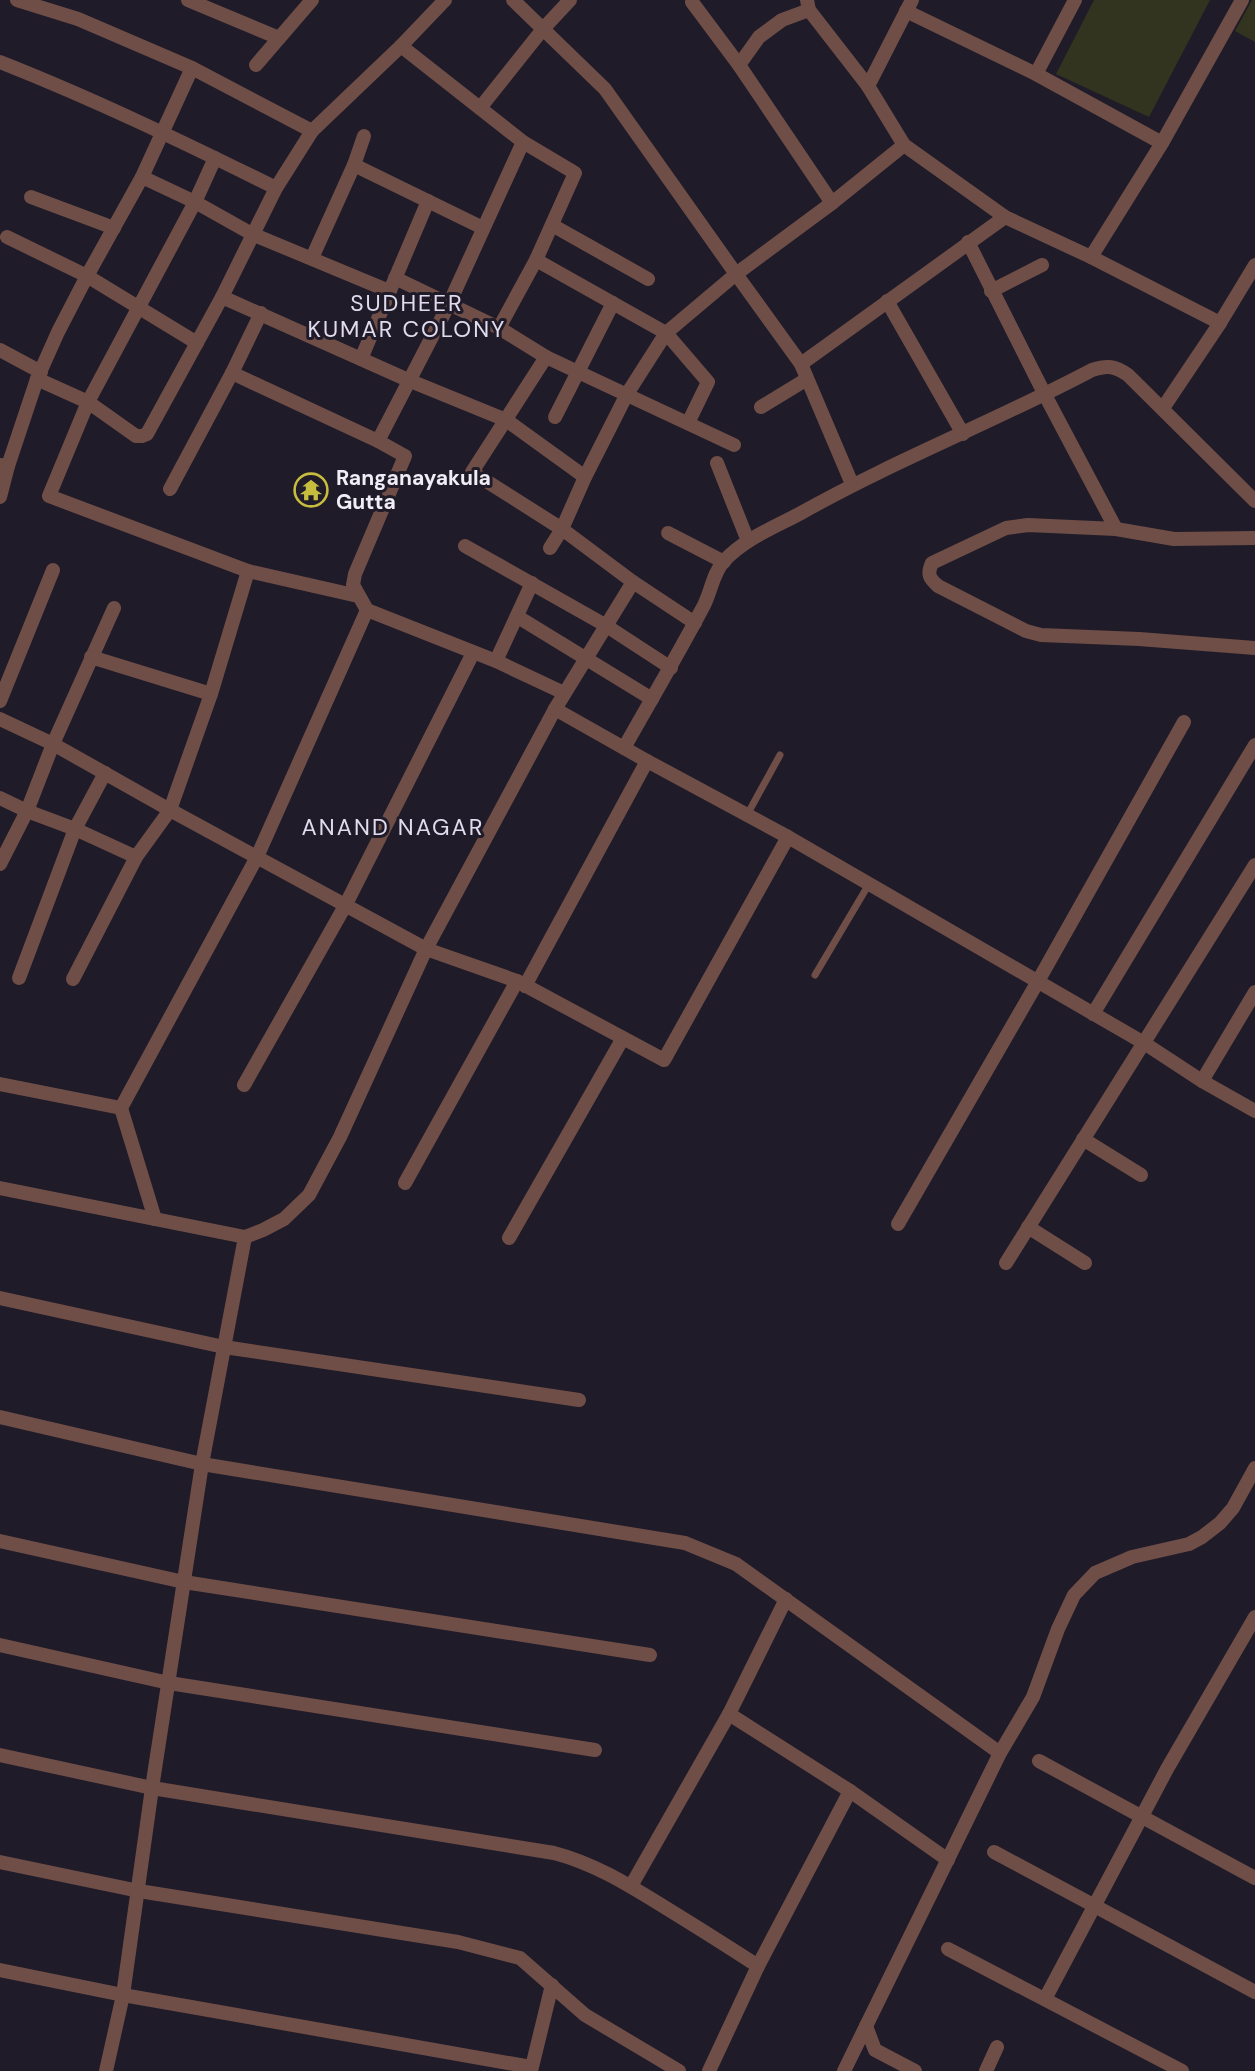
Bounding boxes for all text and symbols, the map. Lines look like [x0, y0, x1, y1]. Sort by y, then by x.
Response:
district label: SUDHEER KUMAR COLONY [308, 288, 506, 344]
place label: Ranganayakula Gutta [336, 464, 491, 516]
temple icon: Ranganayakula Gutta [292, 471, 330, 509]
district label: ANAND NAGAR [302, 812, 484, 842]

